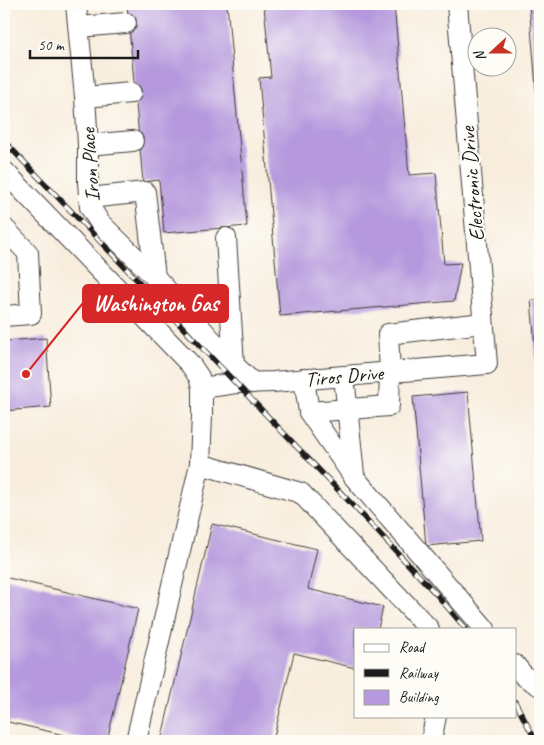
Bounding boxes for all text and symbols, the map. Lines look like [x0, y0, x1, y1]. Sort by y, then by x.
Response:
scale bar [30, 28, 138, 60]
north arrow [466, 28, 516, 78]
text: 50 m [38, 36, 65, 55]
text: N [470, 47, 490, 64]
street label: Electronic Drive [454, 125, 490, 242]
street label: Iron Place [74, 126, 106, 203]
callout: Washington Gas [83, 285, 228, 322]
text: Washington Gas [93, 290, 221, 318]
street label: Tiros Drive [304, 359, 386, 392]
legend [354, 628, 516, 718]
text: Road [399, 638, 426, 657]
text: Railway [399, 664, 440, 683]
text: Building [399, 688, 439, 707]

